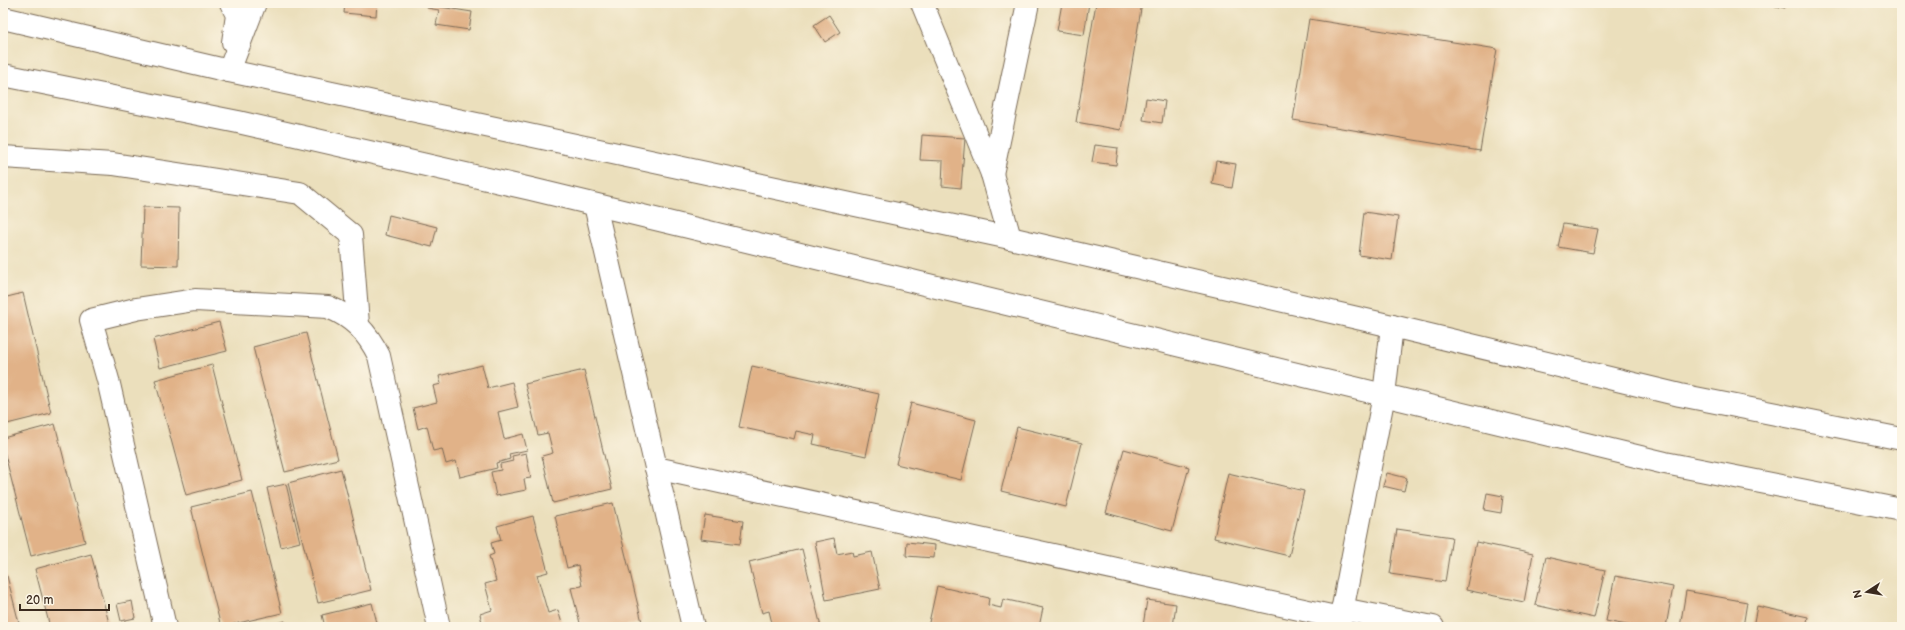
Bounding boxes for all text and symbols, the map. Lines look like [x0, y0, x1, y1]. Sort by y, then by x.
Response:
north arrow [1847, 572, 1887, 612]
scale bar [20, 586, 109, 612]
text: N [1850, 589, 1865, 599]
text: 20 m [26, 593, 53, 608]

